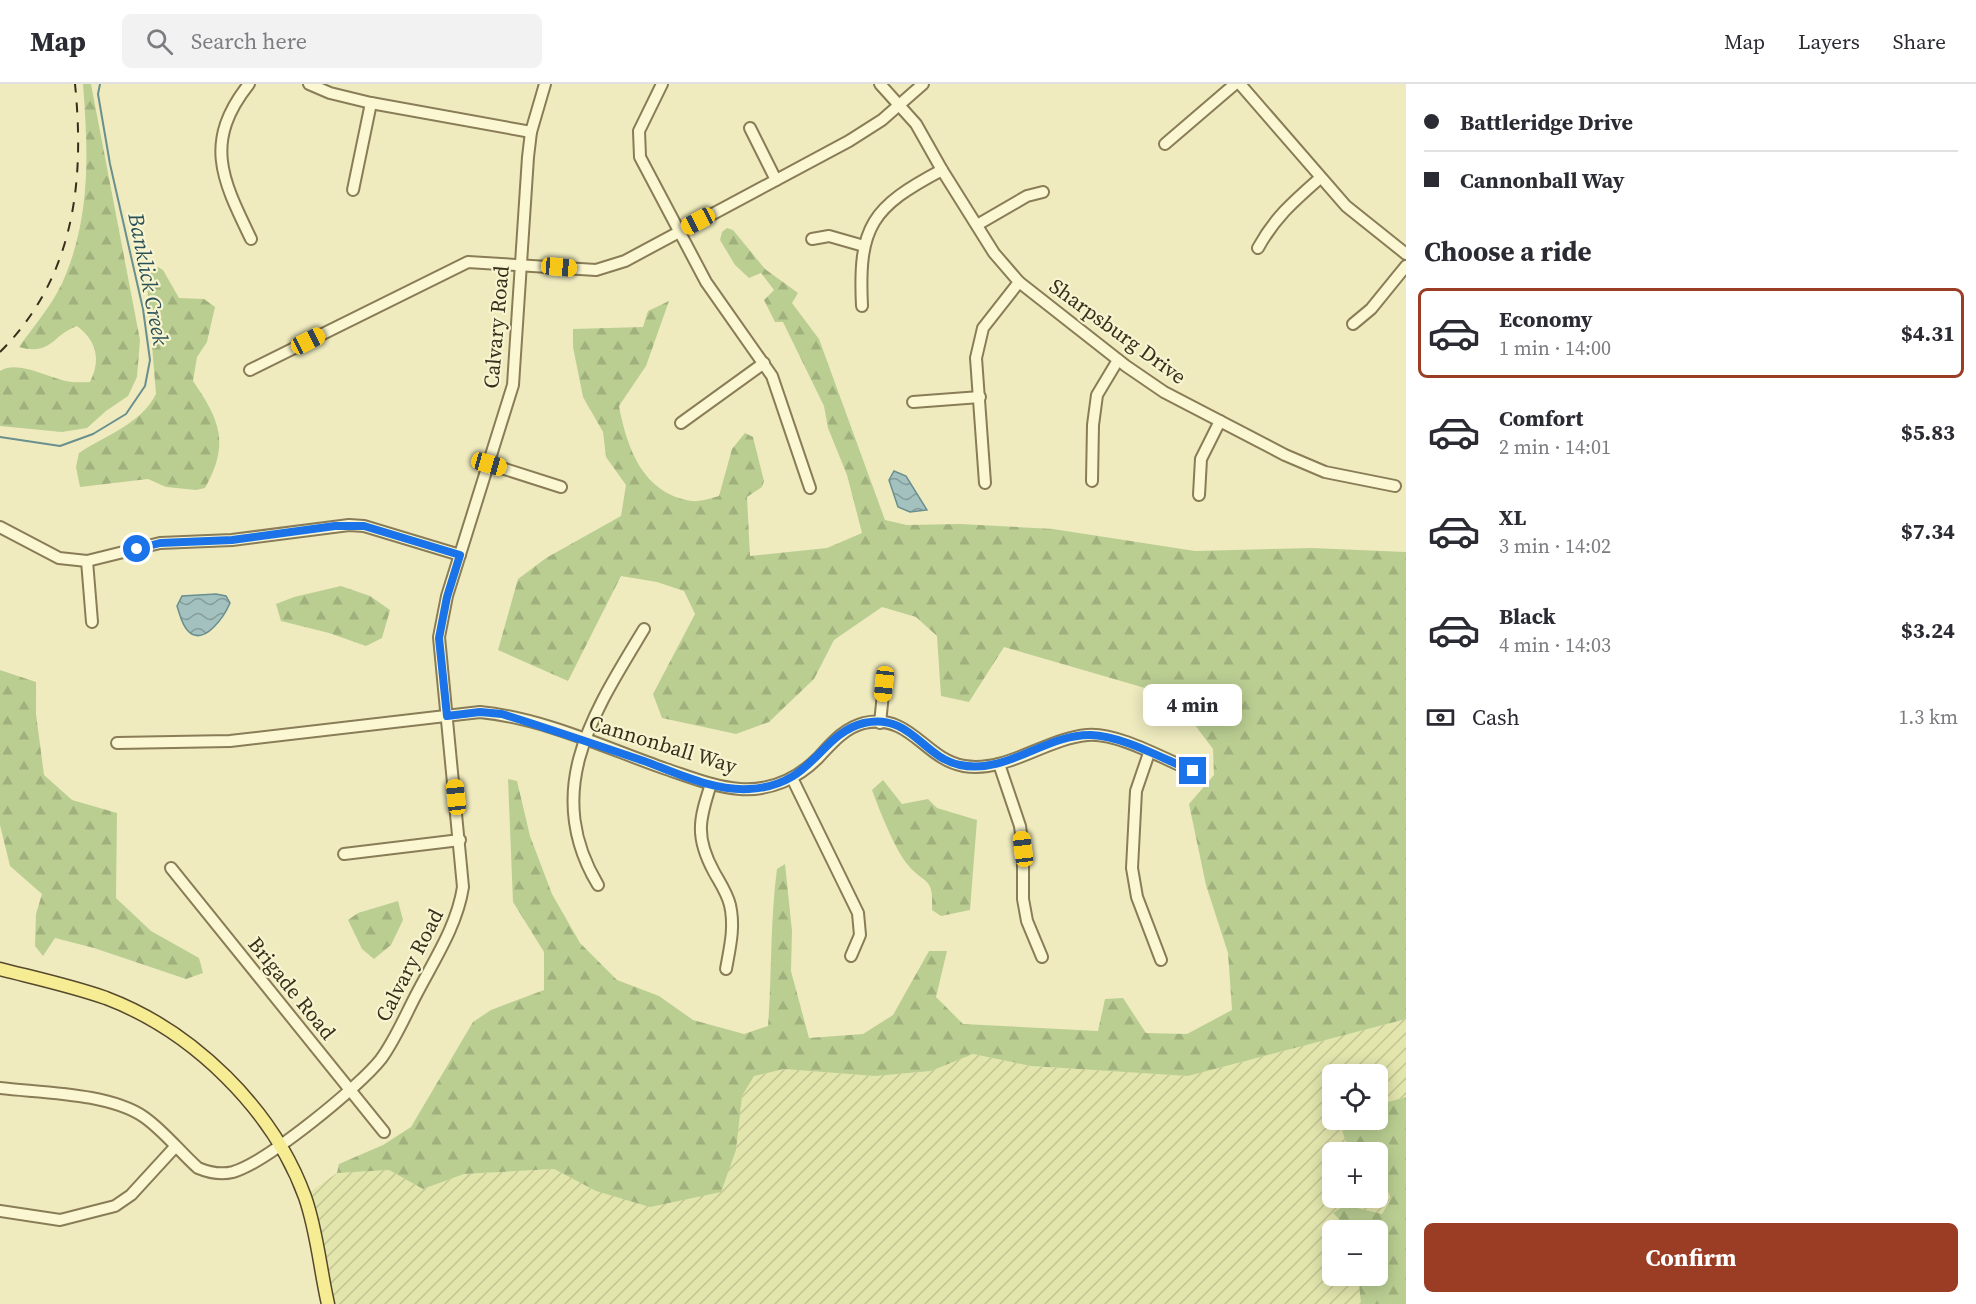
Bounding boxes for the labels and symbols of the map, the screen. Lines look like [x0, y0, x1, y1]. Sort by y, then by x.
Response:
car [678, 205, 718, 237]
water label: Banklick Creek [121, 209, 177, 348]
car [540, 256, 578, 278]
street label: Calvary Road [476, 264, 516, 390]
street label: Sharpsburg Drive [1044, 271, 1192, 391]
car [288, 325, 328, 357]
car [469, 450, 509, 478]
route start [123, 535, 150, 562]
car [873, 665, 895, 703]
callout: 4 min [1144, 684, 1242, 726]
street label: Cannonball Way [586, 708, 741, 780]
route end [1179, 757, 1206, 784]
car [445, 778, 467, 816]
car [1012, 830, 1034, 868]
street label: Calvary Road [368, 903, 450, 1026]
street label: Brigade Road [242, 930, 343, 1046]

